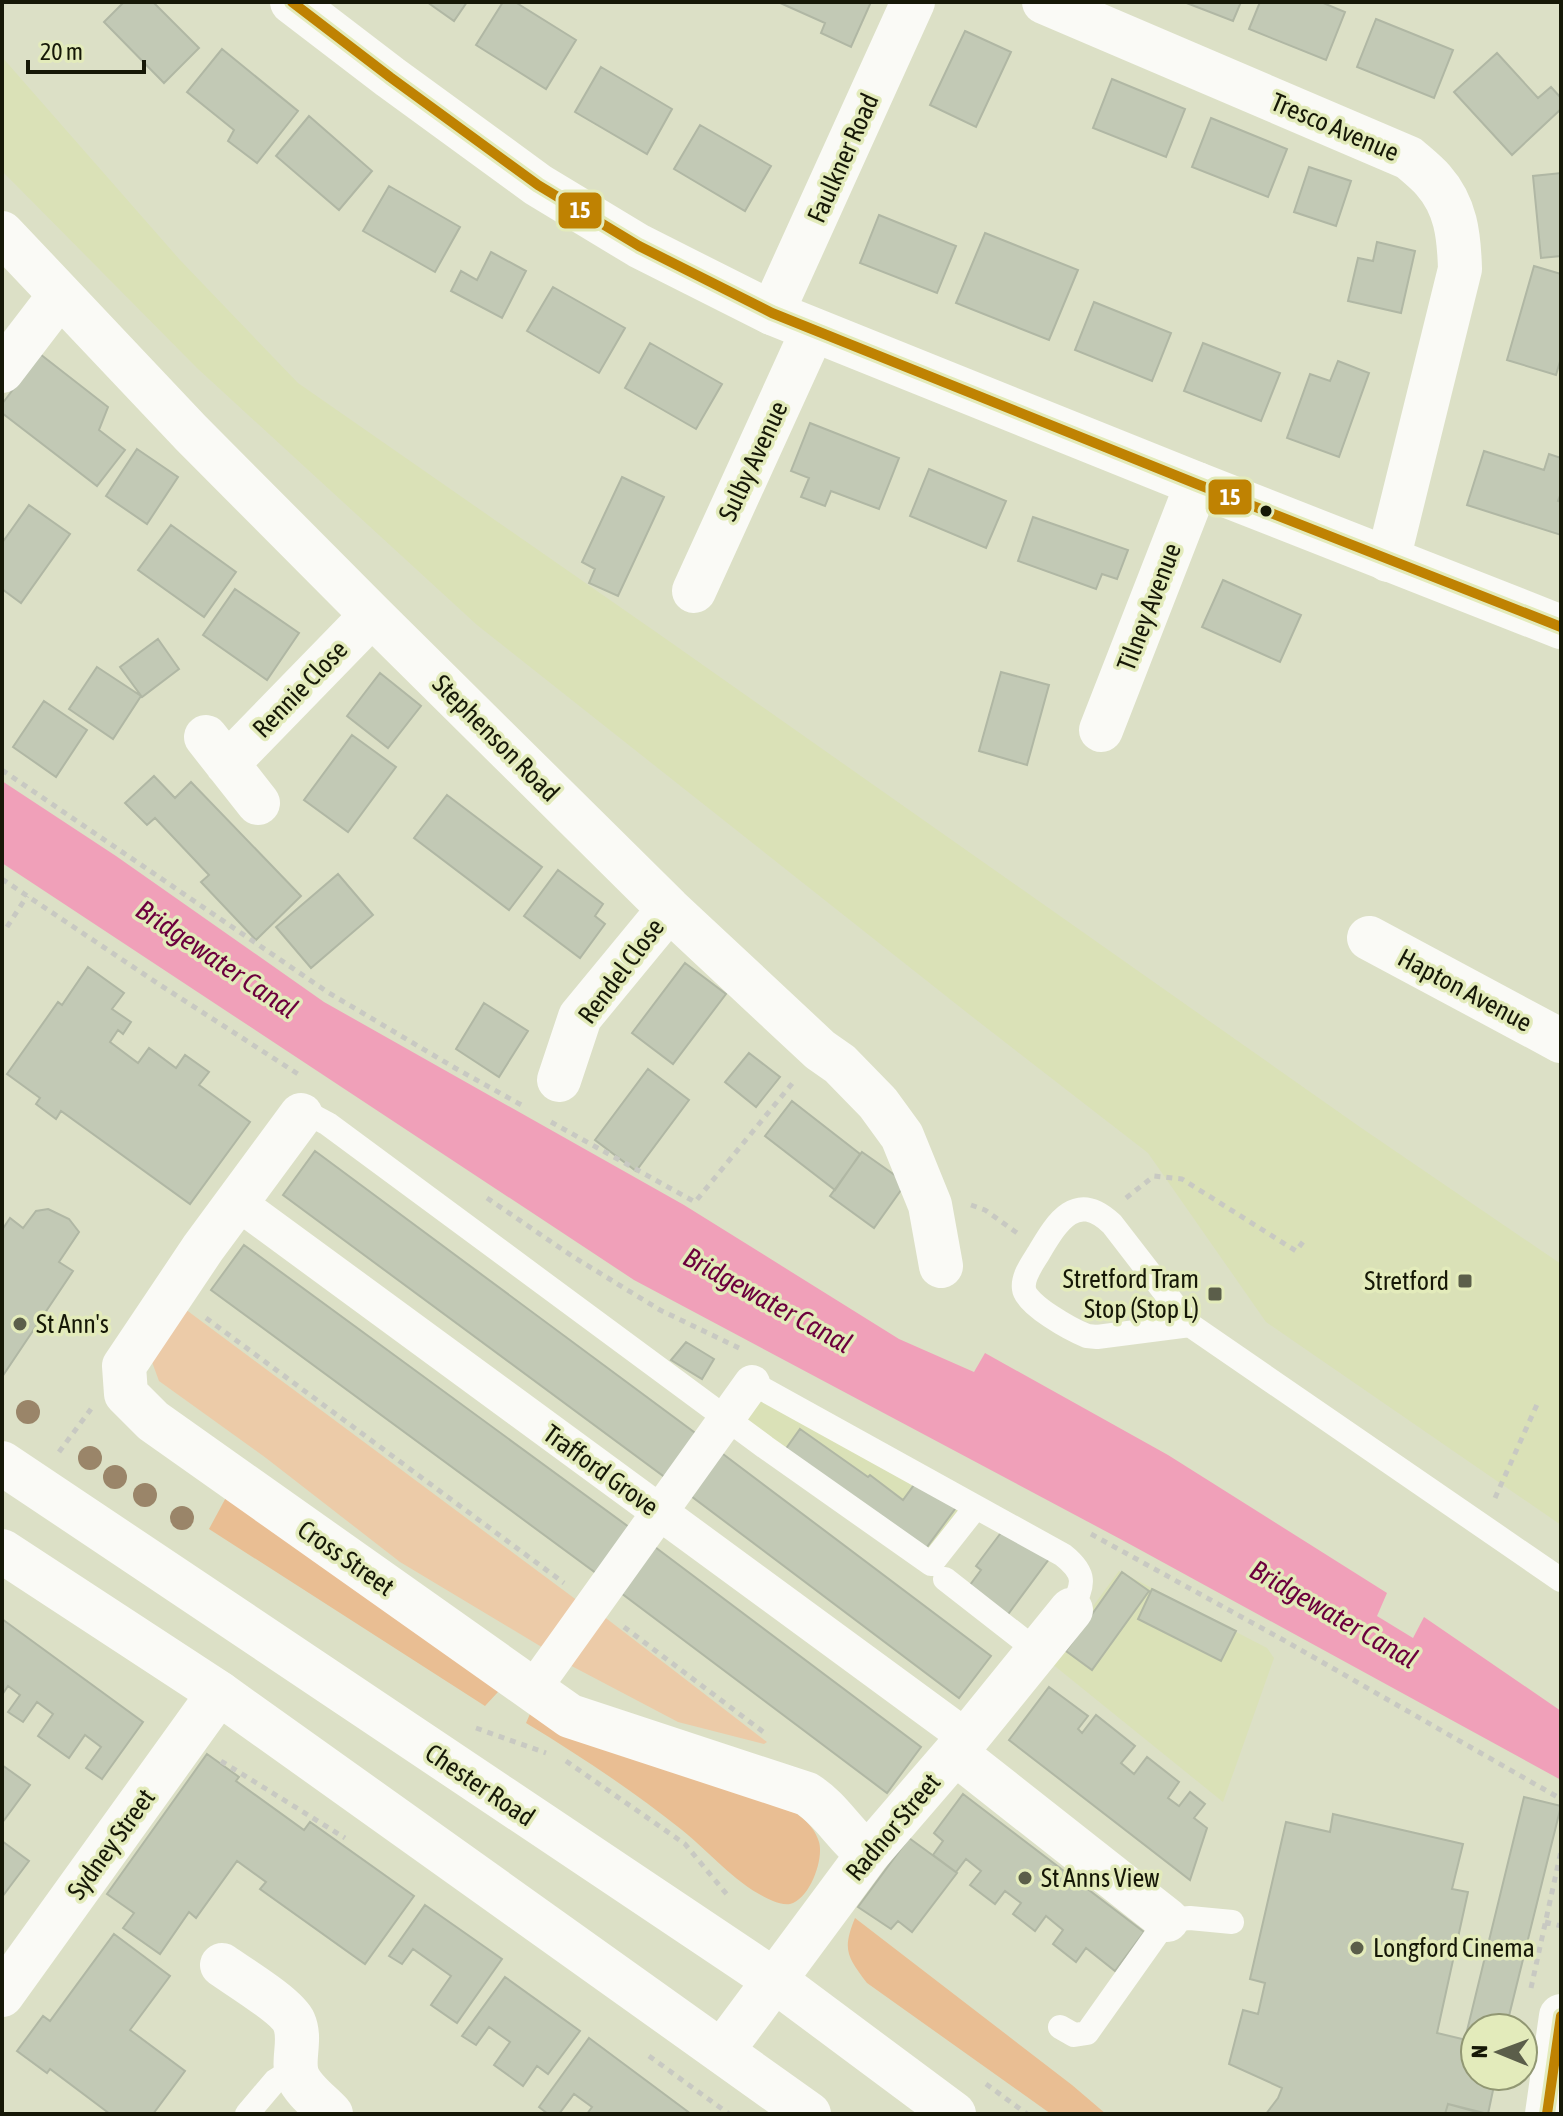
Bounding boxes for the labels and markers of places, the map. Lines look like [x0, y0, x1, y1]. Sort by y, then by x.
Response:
unlabelled marker [1258, 503, 1274, 519]
place label: Stretford Tram Stop (Stop L) [1063, 1264, 1199, 1324]
place label: Stretford [1364, 1266, 1449, 1296]
marker: Stretford [1456, 1272, 1474, 1290]
marker: Stretford Tram Stop (Stop L) [1206, 1285, 1224, 1303]
place label: St Ann's [36, 1309, 109, 1339]
marker: St Ann's [11, 1315, 29, 1333]
place label: St Anns View [1041, 1863, 1160, 1893]
marker: St Anns View [1016, 1869, 1034, 1887]
place label: Longford Cinema [1373, 1933, 1535, 1963]
marker: Longford Cinema [1348, 1939, 1366, 1957]

